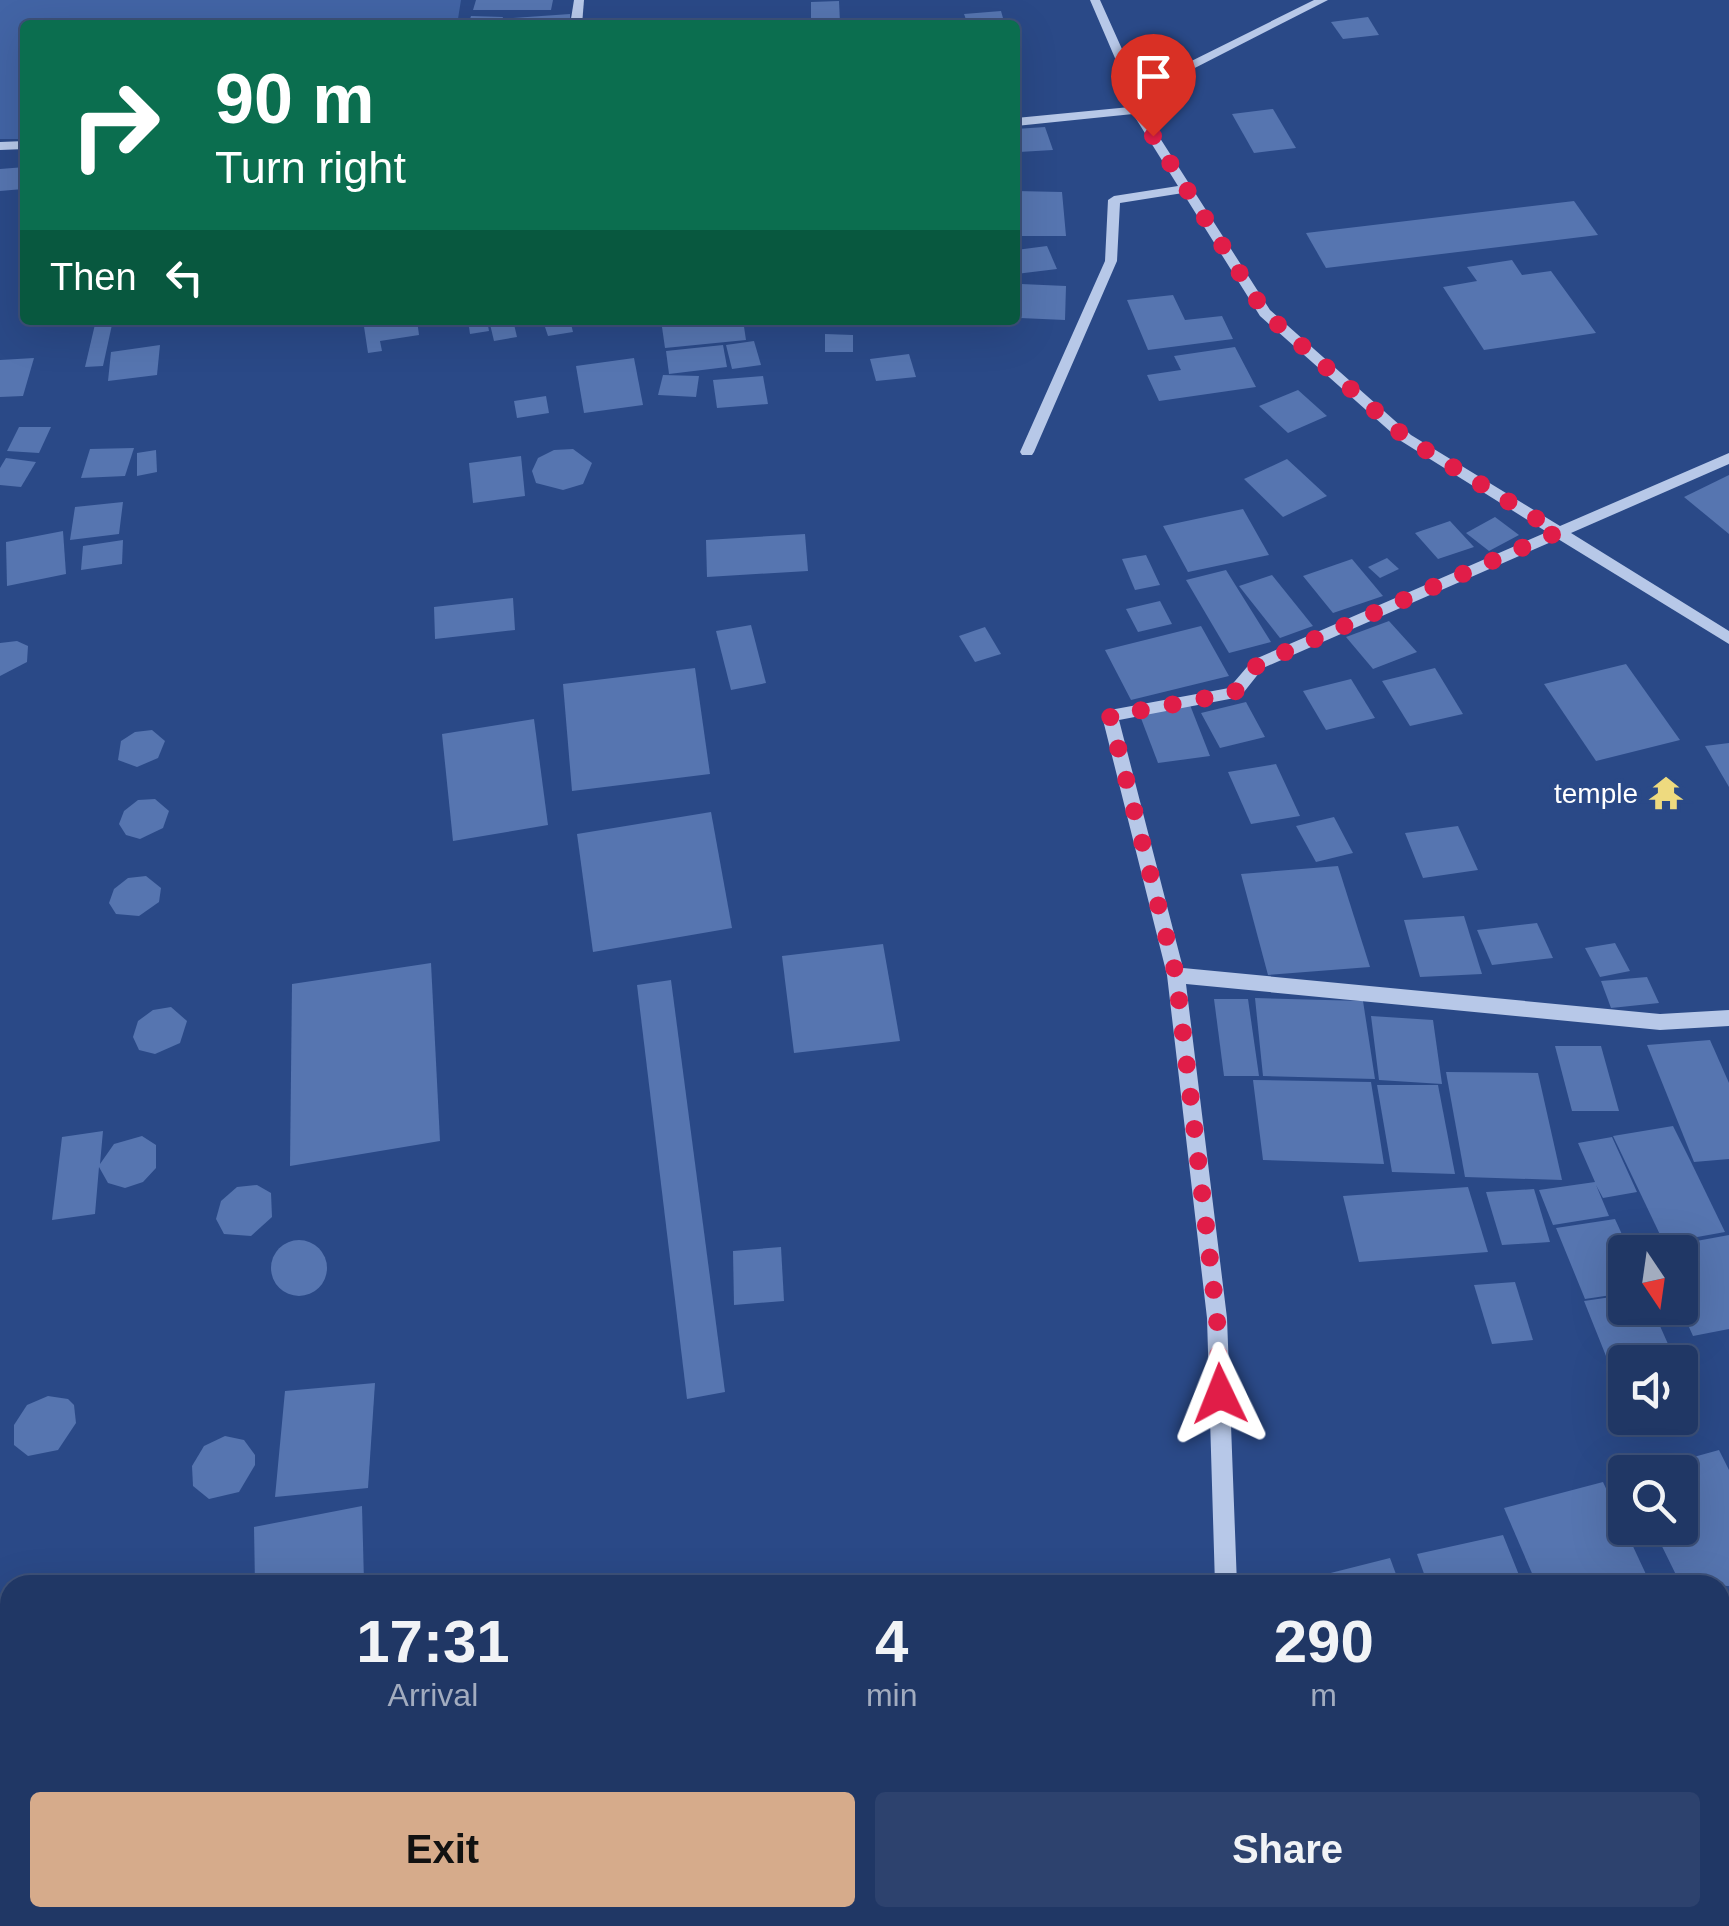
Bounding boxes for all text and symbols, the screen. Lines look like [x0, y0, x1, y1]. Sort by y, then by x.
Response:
pin [1111, 34, 1196, 137]
icon: arrive [1126, 49, 1181, 104]
icon: right [50, 60, 180, 190]
text: 90 m [215, 60, 375, 138]
text: Turn right [215, 142, 406, 193]
icon: left [157, 250, 212, 305]
text: Then [50, 256, 137, 298]
temple icon: temple [1647, 774, 1685, 812]
place label: temple [1554, 778, 1638, 809]
north arrow [1608, 1235, 1698, 1325]
map controls [1608, 1235, 1698, 1545]
position arrow [1168, 1342, 1272, 1446]
button: sound [1608, 1345, 1698, 1435]
button: search [1608, 1455, 1698, 1545]
text: 17:31 [356, 1608, 510, 1675]
text: 4 [875, 1608, 908, 1675]
text: 290 [1274, 1608, 1374, 1675]
text: Arrival [388, 1677, 478, 1713]
text: min [866, 1677, 917, 1713]
text: m [1310, 1677, 1337, 1713]
button: Exit [30, 1792, 855, 1907]
button: Share [875, 1792, 1700, 1907]

